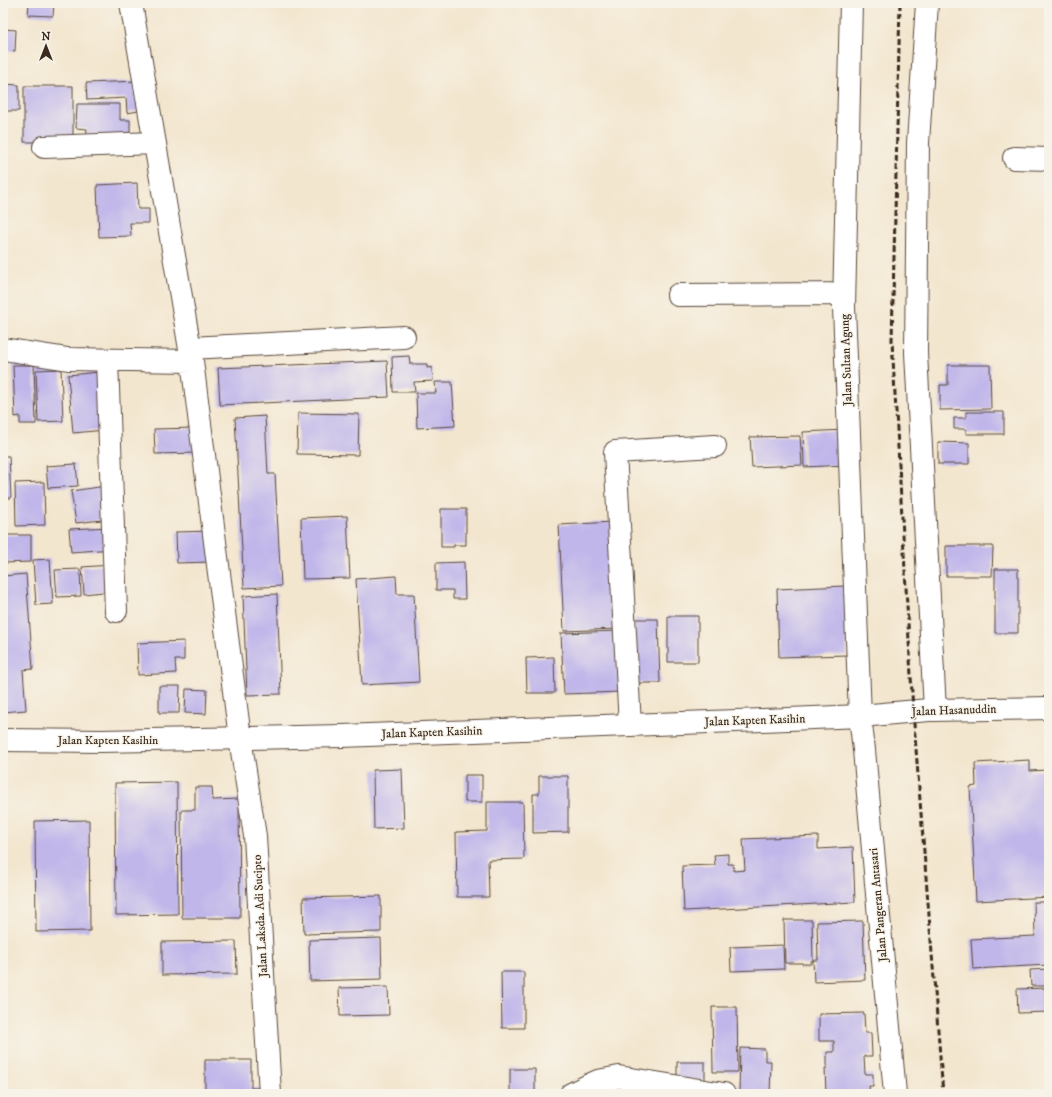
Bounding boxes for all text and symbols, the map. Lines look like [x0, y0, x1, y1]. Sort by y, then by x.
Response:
north arrow [26, 26, 66, 66]
text: N [41, 30, 51, 44]
street label: Jalan Sultan Agung [837, 314, 856, 407]
street label: Jalan Hasanuddin [910, 701, 997, 720]
street label: Jalan Kapten Kasihin [703, 711, 806, 730]
street label: Jalan Kapten Kasihin [380, 723, 483, 742]
street label: Jalan Kapten Kasihin [57, 733, 159, 748]
street label: Jalan Pangeran Antasari [866, 847, 891, 963]
street label: Jalan Laksda. Adi Sucipto [250, 854, 271, 979]

